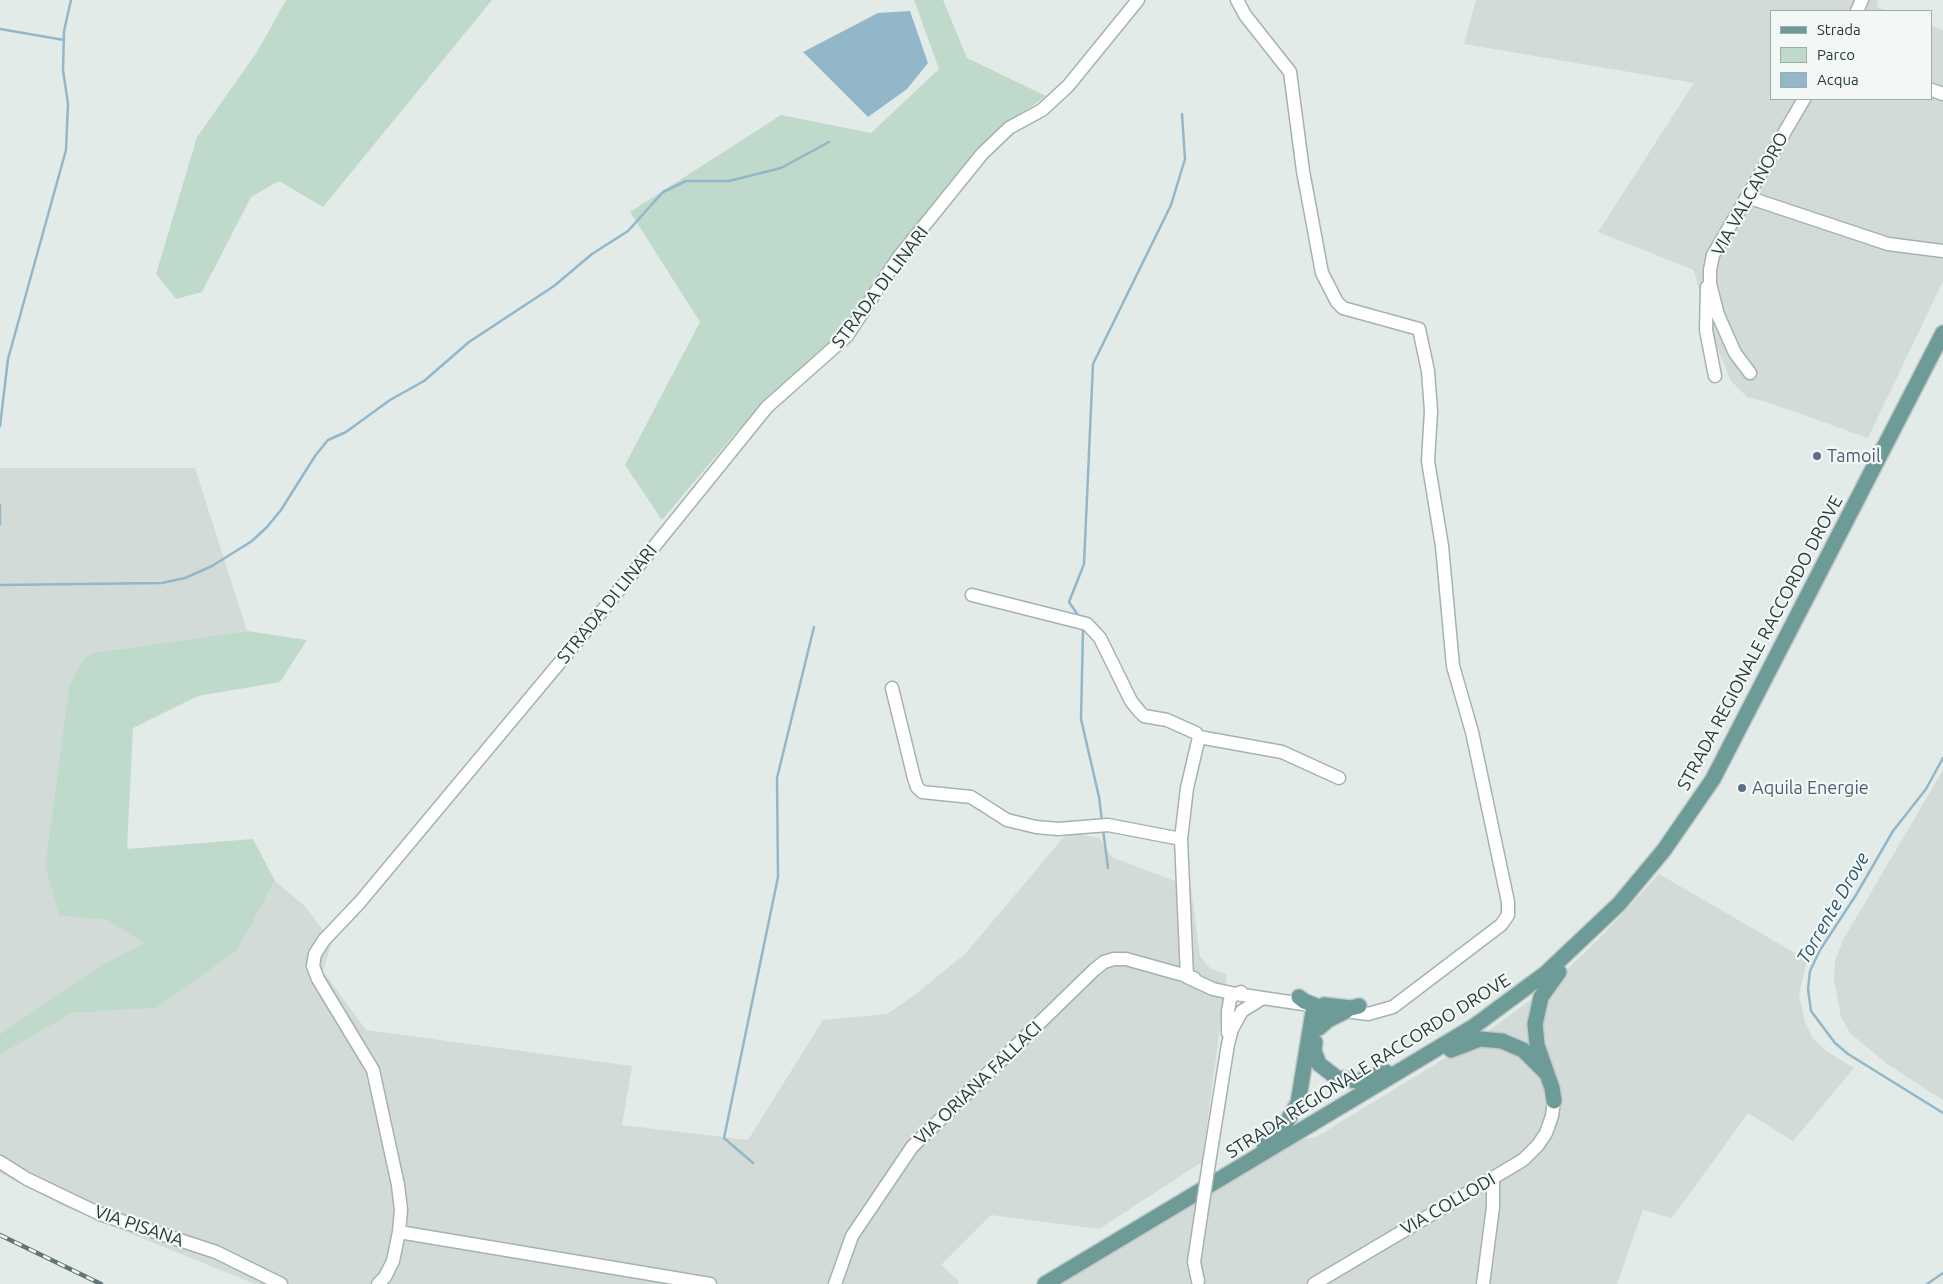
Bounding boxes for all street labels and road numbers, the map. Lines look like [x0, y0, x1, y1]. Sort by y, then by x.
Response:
street label: VIA VALCANORO [1707, 129, 1793, 259]
street label: STRADA DI LINARI [827, 222, 933, 352]
street label: STRADA REGIONALE RACCORDO DROVE [1673, 492, 1847, 794]
street label: STRADA DI LINARI [552, 540, 662, 668]
street label: STRADA REGIONALE RACCORDO DROVE [1222, 969, 1514, 1163]
street label: VIA ORIANA FALLACI [910, 1017, 1046, 1149]
street label: VIA COLLODI [1397, 1168, 1499, 1240]
street label: VIA PISANA [92, 1201, 186, 1251]

